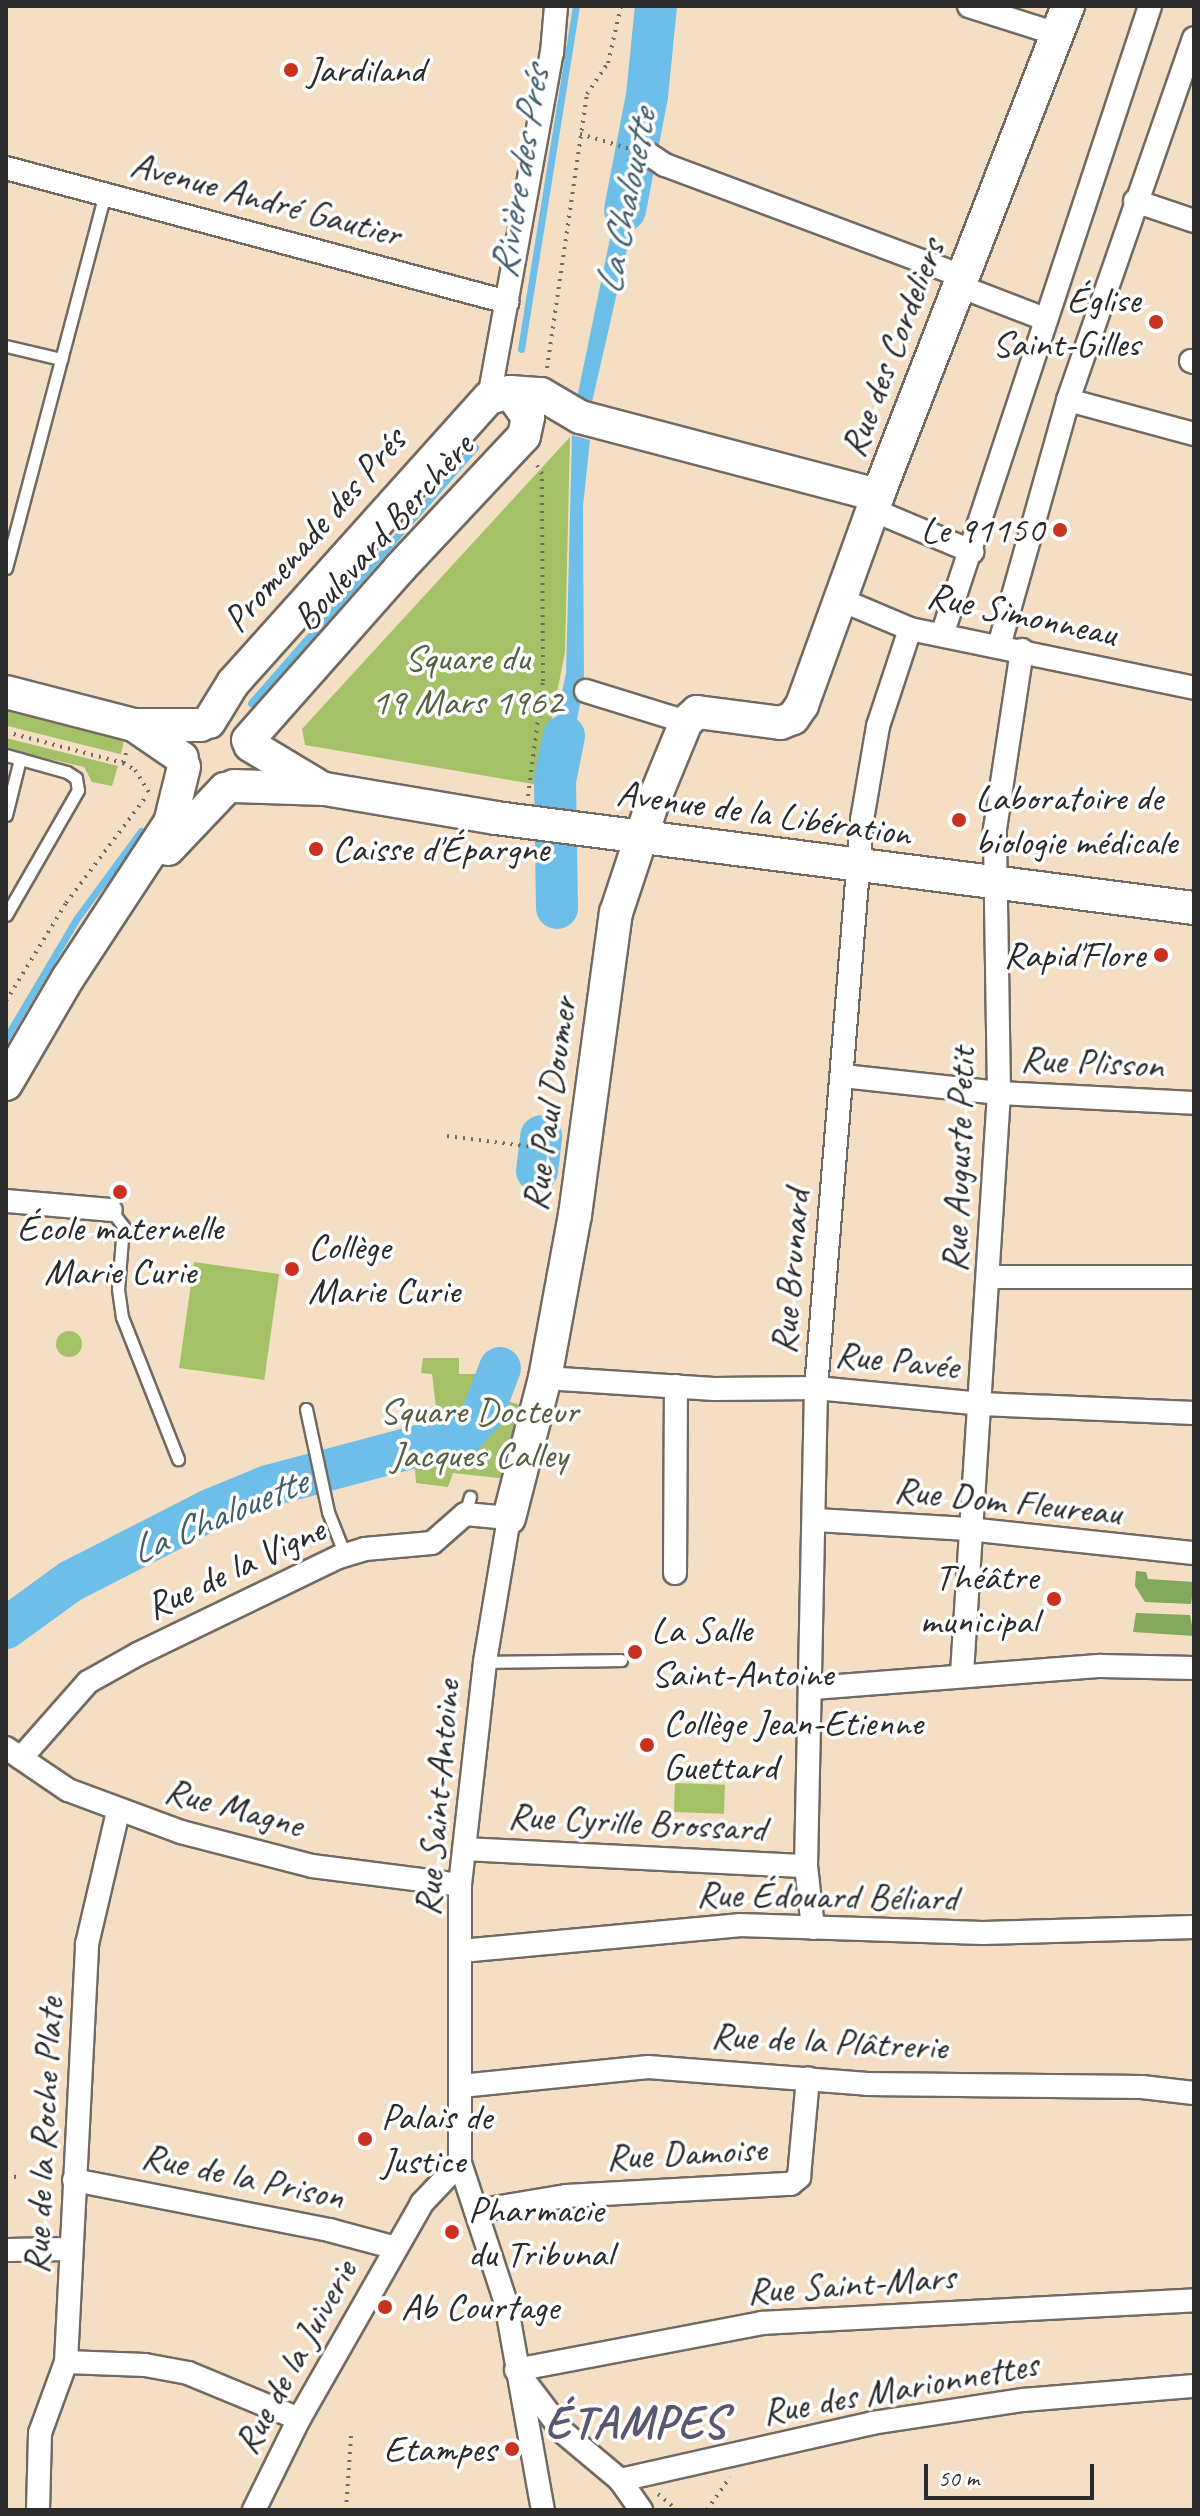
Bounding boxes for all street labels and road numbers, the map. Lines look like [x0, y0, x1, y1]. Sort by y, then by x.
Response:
street label: Avenue André Gautier [126, 141, 406, 257]
street label: Rue des Cordeliers [830, 233, 954, 463]
street label: Promenade des Prés [213, 419, 415, 641]
street label: Boulevard Berchère [283, 425, 483, 639]
street label: Rue Simonneau [923, 572, 1121, 656]
street label: Avenue de la Libération [613, 770, 915, 856]
street label: Rue Paul Doumer [512, 995, 586, 1213]
street label: Rue Plisson [1019, 1035, 1165, 1089]
street label: Rue Auguste Petit [931, 1047, 985, 1273]
street label: Rue Brunard [760, 1189, 820, 1355]
street label: Rue Pavée [833, 1331, 961, 1389]
street label: Rue Dom Fleureau [892, 1466, 1124, 1536]
street label: Rue de la Vigne [138, 1507, 332, 1629]
street label: Rue Saint-Antoine [404, 1678, 470, 1918]
street label: Rue Magne [160, 1767, 308, 1847]
street label: Rue Cyrille Brossard [507, 1792, 767, 1852]
street label: Rue Édouard Béliard [696, 1871, 958, 1921]
street label: Rue de la Roche Plate [13, 1997, 73, 2275]
street label: Rue de la Plâtrerie [710, 2012, 948, 2070]
street label: Rue Damoise [605, 2126, 767, 2180]
street label: Rue de la Prison [138, 2132, 348, 2220]
street label: Rue de la Juiverie [223, 2253, 367, 2461]
street label: Rue Saint-Mars [745, 2254, 957, 2314]
street label: Rue des Marionnettes [758, 2341, 1042, 2435]

